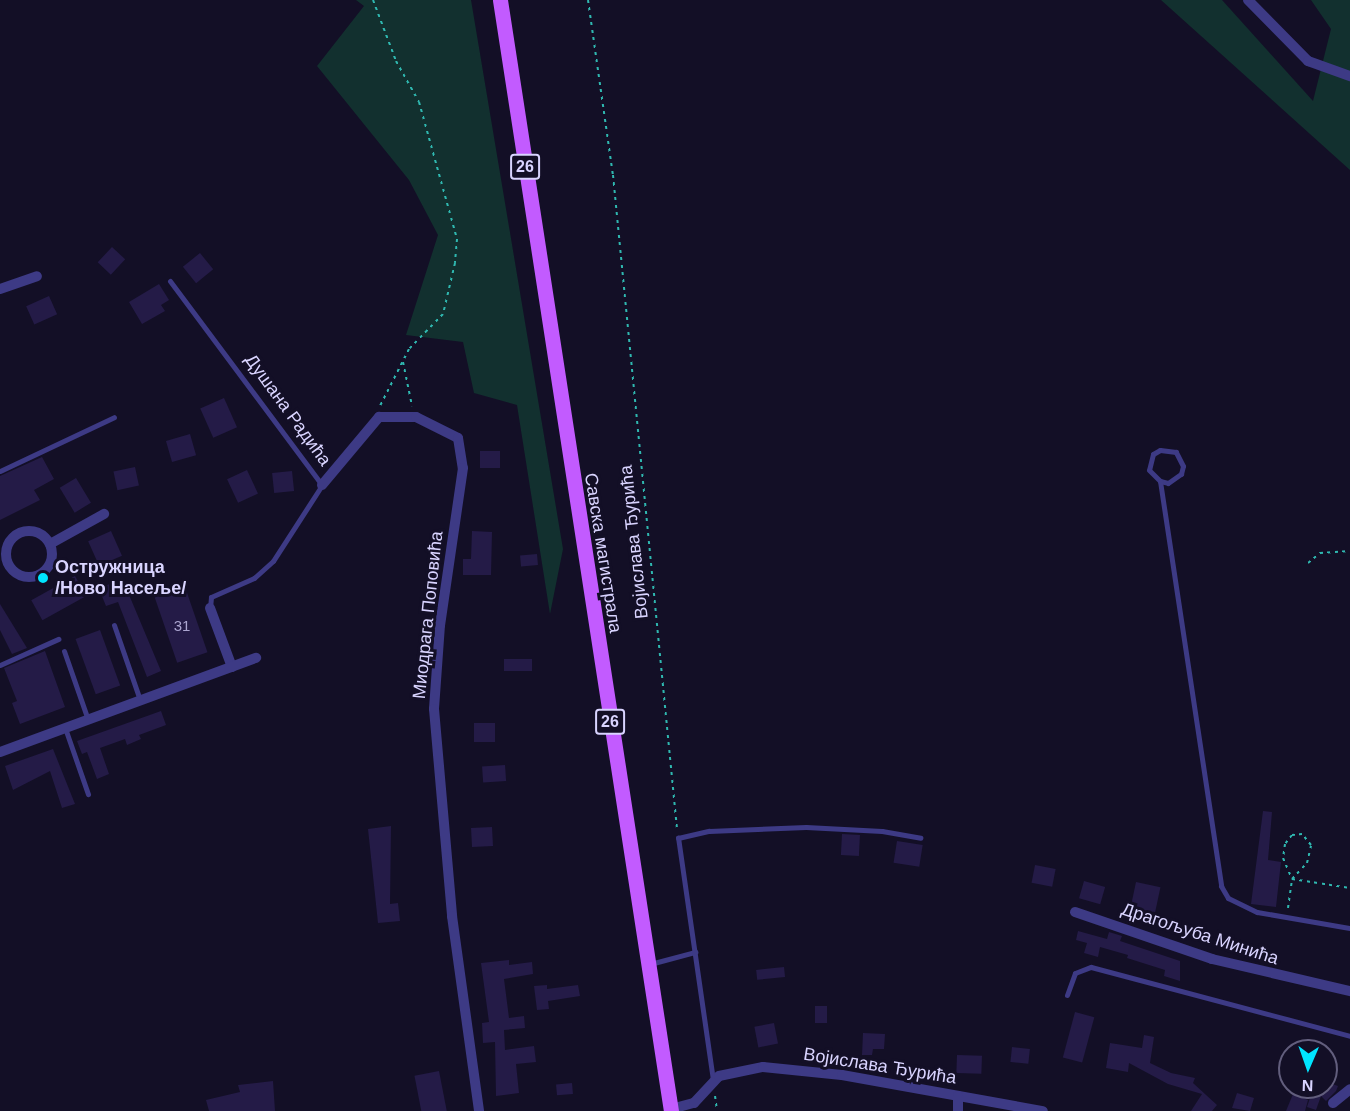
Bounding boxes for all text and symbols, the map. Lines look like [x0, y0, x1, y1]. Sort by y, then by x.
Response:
road number: 26 [510, 154, 540, 180]
street label: Душана Радића [240, 350, 336, 470]
street label: Војислава Ђурића [615, 464, 653, 620]
street label: Савска магистрала [580, 471, 626, 635]
street label: Миодрага Поповића [408, 530, 448, 700]
place label: Остружница /Ново Насеље/ [55, 557, 186, 600]
marker: Остружница /Ново Насеље/ [36, 571, 50, 585]
house number: 31 [174, 617, 190, 635]
road number: 26 [595, 709, 625, 735]
street label: Драгољуба Минића [1119, 898, 1281, 970]
north arrow [1278, 1039, 1338, 1099]
street label: Војислава Ђурића [802, 1043, 958, 1089]
text: N [1301, 1077, 1313, 1094]

